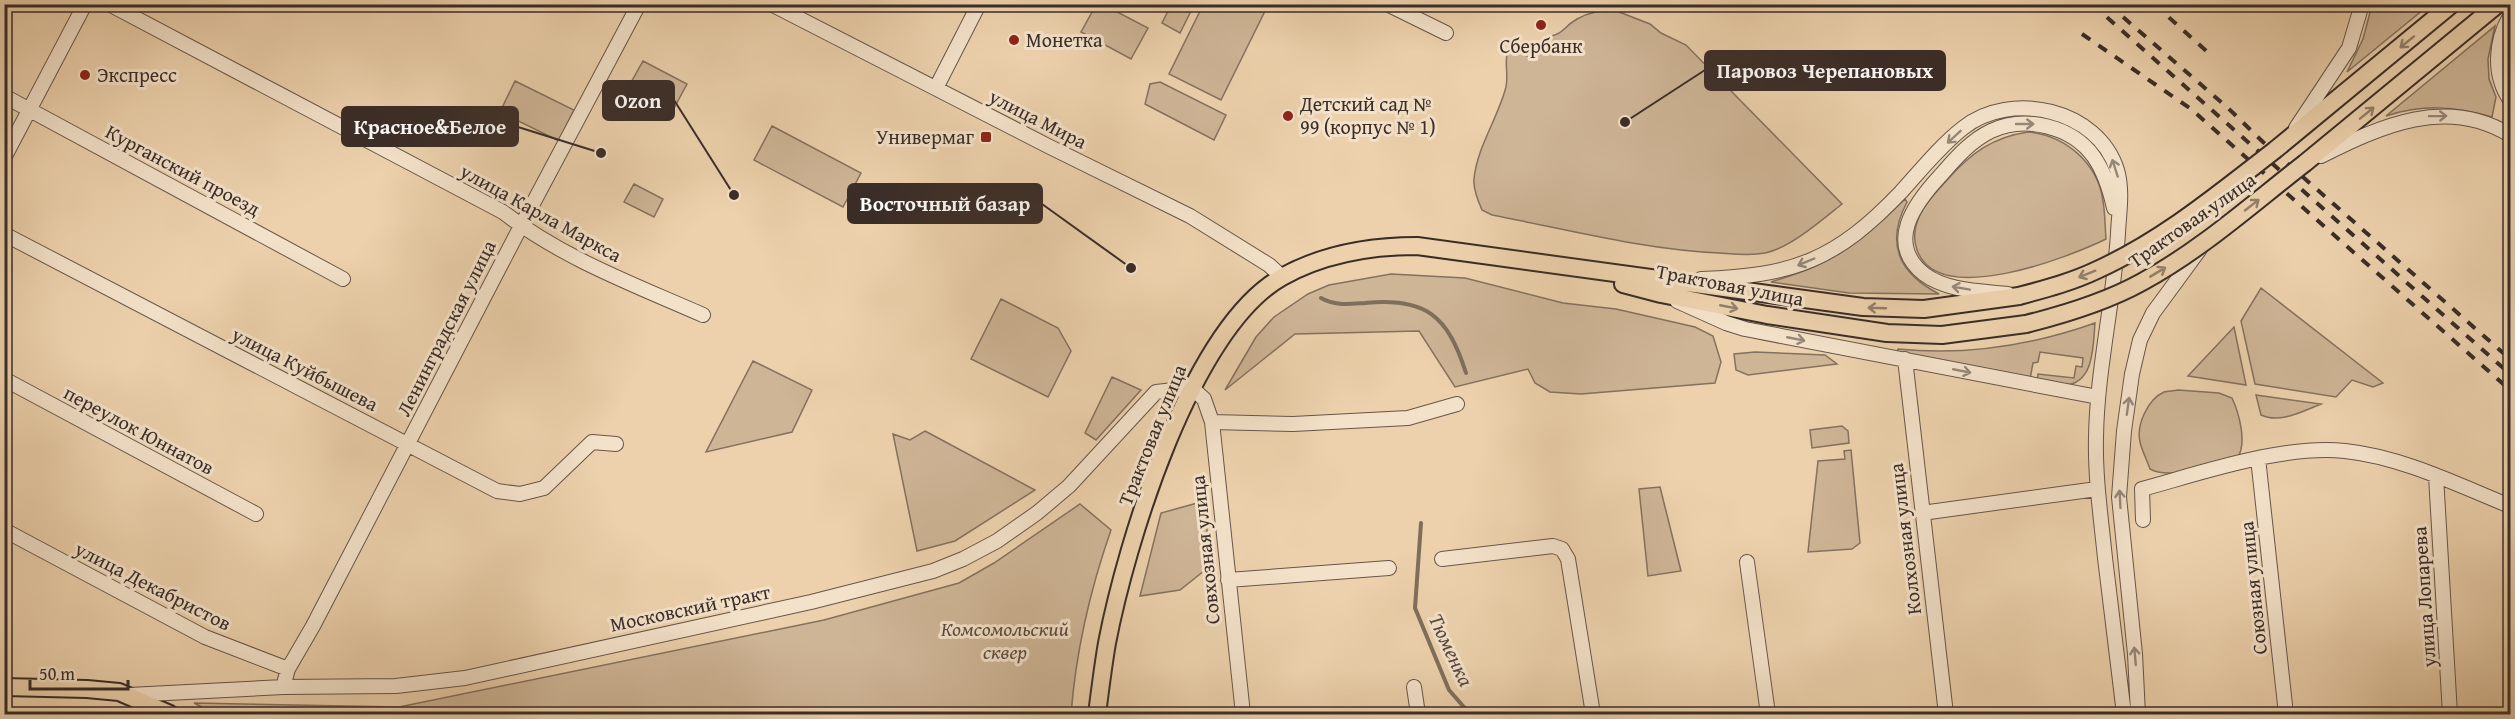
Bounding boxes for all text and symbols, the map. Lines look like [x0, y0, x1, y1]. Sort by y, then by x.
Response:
marker: Сбербанк [1534, 18, 1548, 32]
place label: Монетка [1026, 25, 1103, 54]
place label: Сбербанк [1499, 31, 1583, 60]
marker: Монетка [1007, 33, 1021, 47]
one-way arrow [2399, 35, 2415, 48]
callout: Паровоз Черепановых [1705, 51, 1945, 90]
text: Паровоз Черепановых [1717, 55, 1933, 86]
place label: Экспресс [97, 60, 177, 89]
marker: Экспресс [78, 68, 92, 82]
callout: Ozon [603, 81, 674, 120]
street label: улица Мира [983, 81, 1093, 156]
text: Ozon [615, 85, 662, 116]
place label: Детский сад № 99 (корпус № 1) [1299, 89, 1436, 141]
one-way arrow [2358, 106, 2374, 119]
callout: Красное&Белое [342, 107, 518, 146]
marker: Детский сад № 99 (корпус № 1) [1281, 109, 1295, 123]
text: Красное&Белое [354, 111, 506, 142]
one-way arrow [2428, 111, 2448, 122]
street label: Курганский проезд [101, 116, 266, 223]
one-way arrow [2015, 118, 2035, 130]
place label: Универмаг [876, 122, 975, 151]
marker: Универмаг [979, 130, 993, 144]
one-way arrow [1946, 130, 1961, 144]
street label: улица Карла Маркса [454, 156, 628, 269]
one-way arrow [2109, 159, 2120, 178]
street label: Трактовая улица [2122, 165, 2262, 274]
callout: Восточный базар [848, 184, 1042, 223]
text: Восточный базар [860, 188, 1030, 219]
one-way arrow [2243, 198, 2259, 211]
street label: Ленинградская улица [389, 234, 503, 421]
street label: Трактовая улица [1654, 256, 1807, 313]
one-way arrow [1798, 257, 1816, 268]
one-way arrow [2149, 266, 2166, 278]
one-way arrow [2078, 270, 2097, 281]
one-way arrow [1952, 282, 1971, 293]
one-way arrow [1719, 302, 1738, 313]
one-way arrow [1868, 302, 1888, 313]
street label: улица Куйбышева [226, 319, 384, 418]
one-way arrow [1786, 334, 1805, 345]
street label: Трактовая улица [1110, 360, 1193, 510]
one-way arrow [1952, 366, 1971, 377]
street label: переулок Юннатов [59, 378, 220, 481]
one-way arrow [2122, 397, 2133, 417]
street label: Колхозная улица [1881, 461, 1928, 616]
street label: Совхозная улица [1182, 474, 1227, 626]
one-way arrow [2114, 490, 2125, 510]
street label: Союзная улица [2231, 519, 2274, 656]
street label: улица Лопарева [2404, 525, 2443, 670]
street label: улица Декабристов [69, 533, 236, 638]
street label: Московский тракт [607, 576, 773, 639]
water label: Тюменка [1421, 608, 1482, 692]
park label: Комсомольский сквер [941, 614, 1069, 666]
one-way arrow [2129, 647, 2140, 667]
scale bar [30, 653, 128, 691]
text: 50 m [39, 660, 75, 687]

